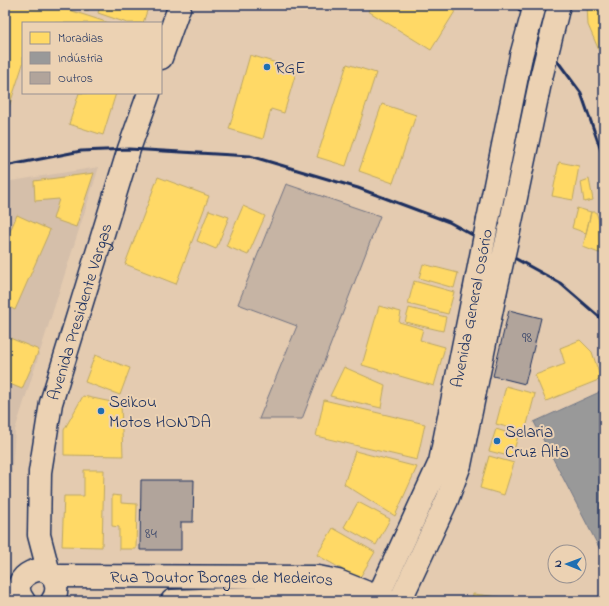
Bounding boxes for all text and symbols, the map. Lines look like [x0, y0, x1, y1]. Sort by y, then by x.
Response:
legend [22, 22, 162, 94]
text: Moradias [58, 30, 103, 48]
text: Indústria [58, 50, 103, 68]
place label: RGE [275, 56, 306, 81]
marker: RGE [262, 62, 272, 72]
text: Outros [58, 70, 93, 88]
street label: Avenida Presidente Vargas [42, 220, 120, 404]
street label: Avenida General Osório [445, 227, 500, 390]
house number: 98 [522, 327, 532, 349]
place label: Seikou Motos HONDA [109, 390, 211, 435]
marker: Seikou Motos HONDA [96, 406, 106, 416]
place label: Selaria Cruz Alta [505, 420, 569, 465]
marker: Selaria Cruz Alta [492, 436, 502, 446]
house number: 84 [145, 523, 157, 545]
north arrow [547, 544, 587, 584]
text: N [550, 560, 566, 568]
street label: Rua Doutor Borges de Medeiros [110, 565, 336, 594]

